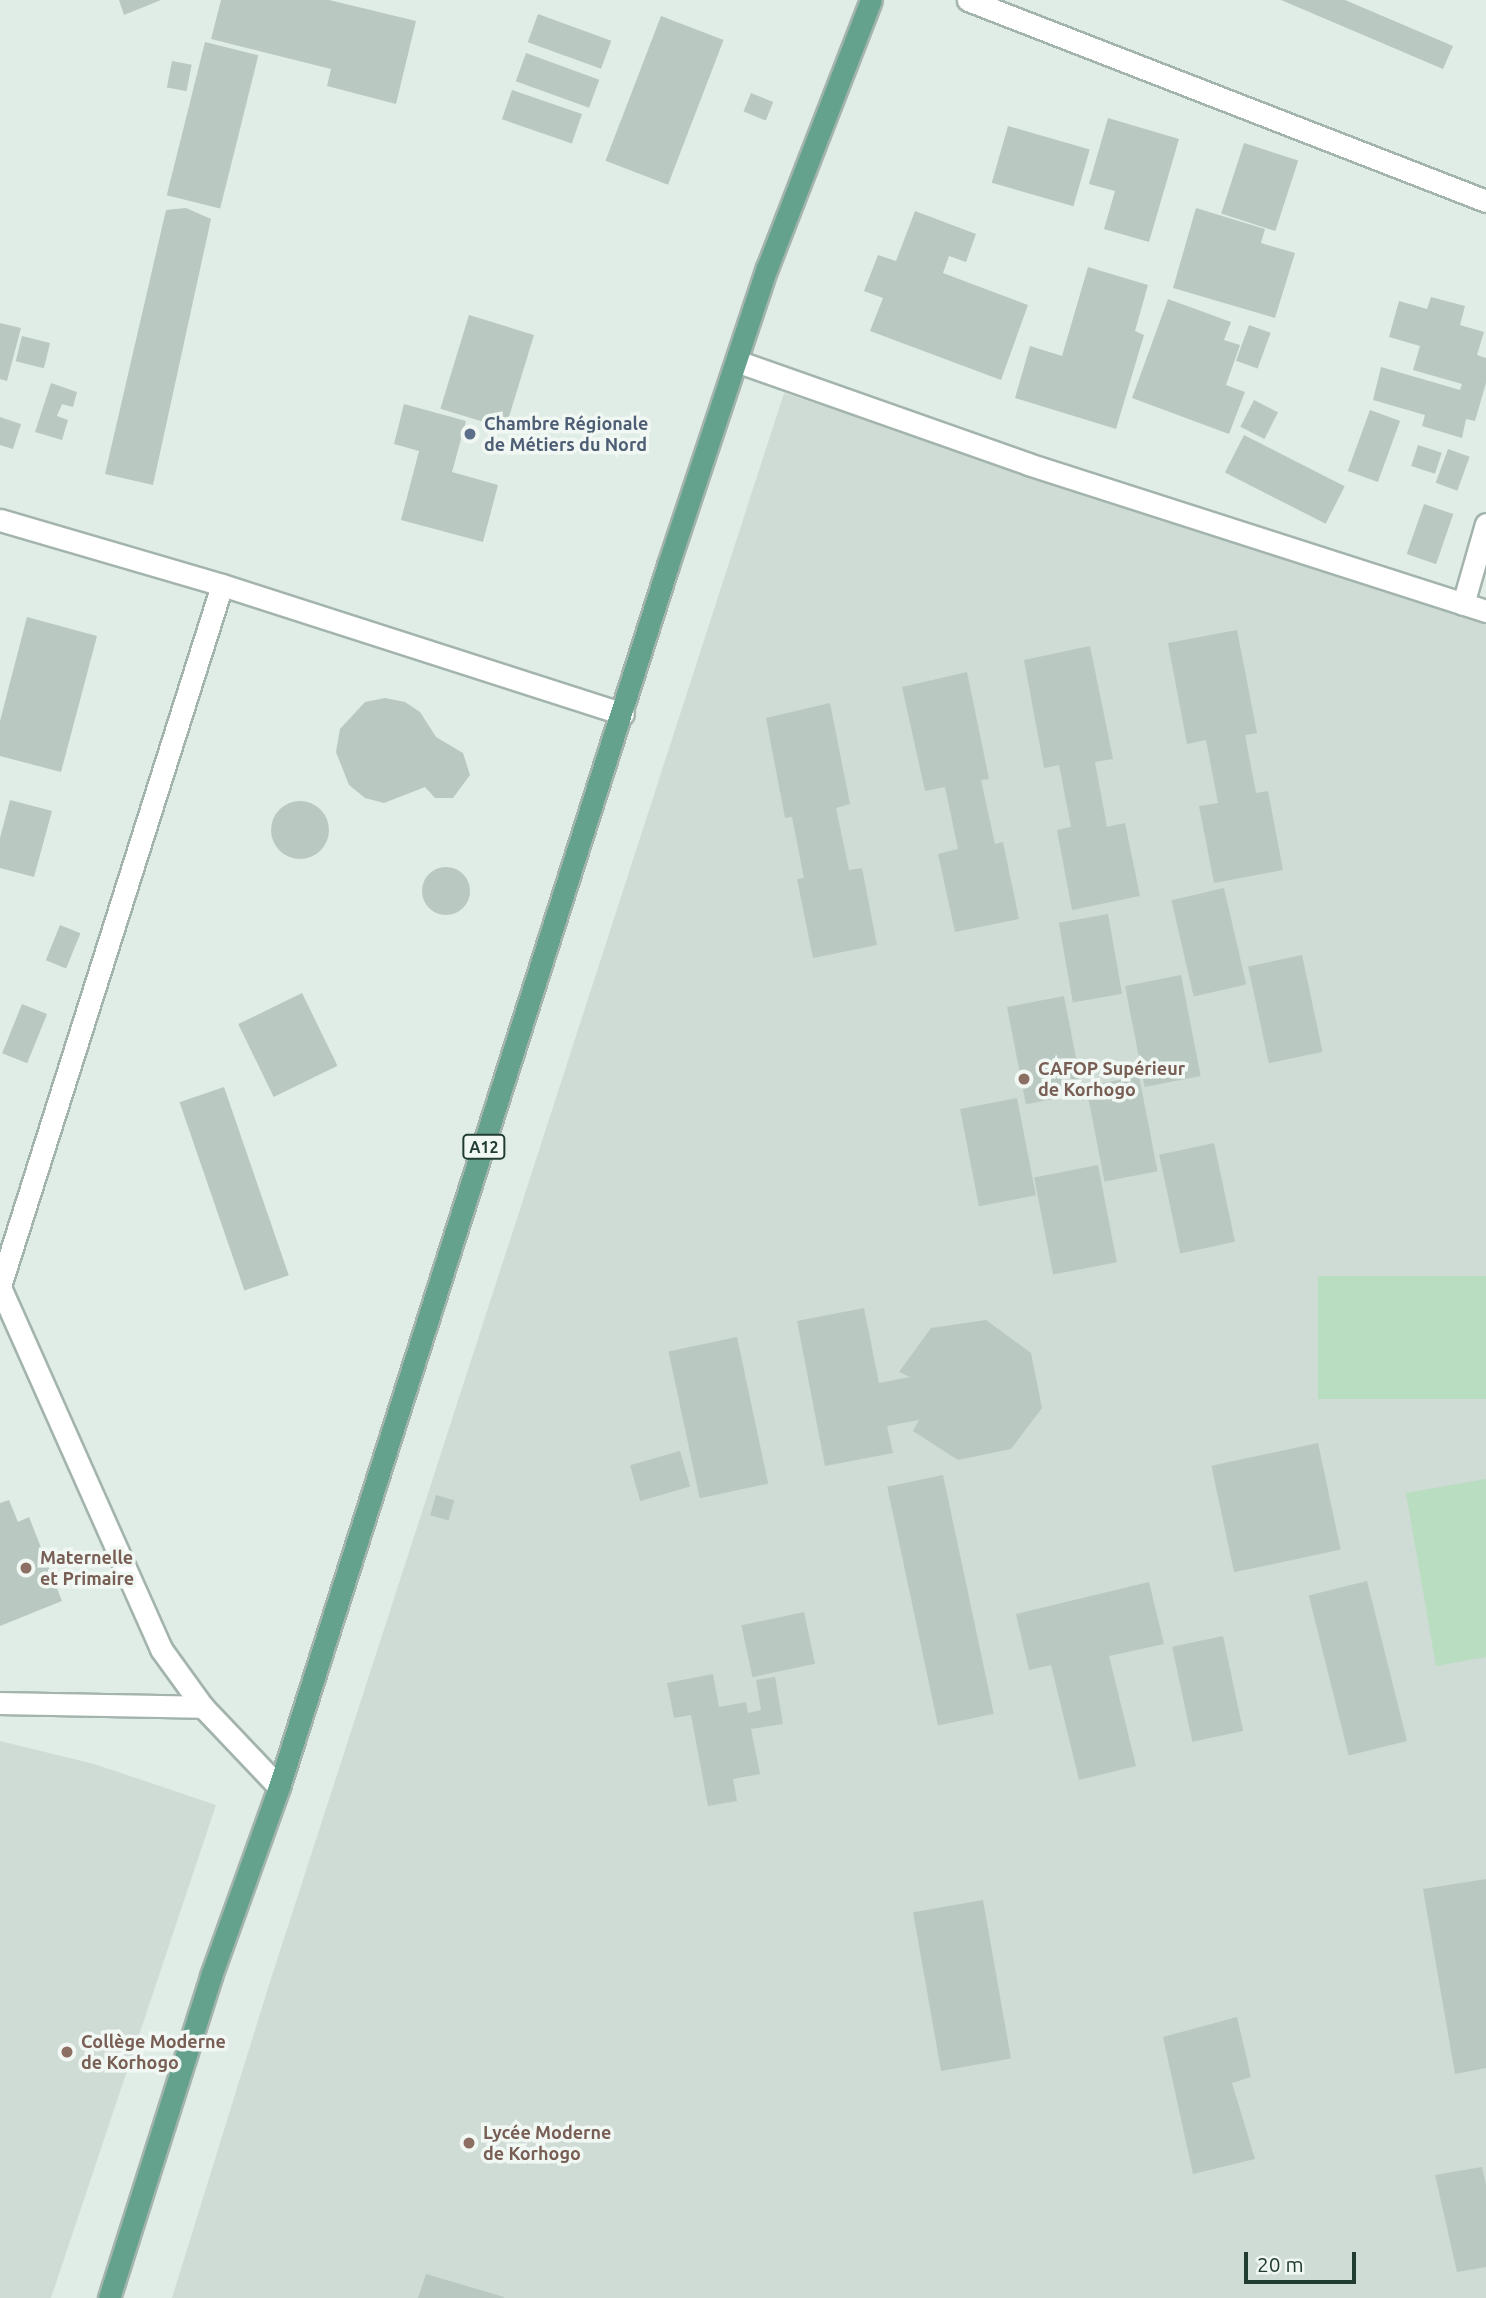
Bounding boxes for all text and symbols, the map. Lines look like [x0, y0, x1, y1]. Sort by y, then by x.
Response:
place label: Chambre Régionale de Métiers du Nord [484, 413, 648, 456]
marker: Chambre Régionale de Métiers du Nord [462, 426, 478, 442]
place label: CAFOP Supérieur de Korhogo [1038, 1058, 1185, 1100]
marker: CAFOP Supérieur de Korhogo [1016, 1071, 1032, 1087]
road number: A12 [461, 1134, 507, 1160]
place label: Maternelle et Primaire [40, 1547, 134, 1590]
marker: Maternelle et Primaire [18, 1560, 34, 1576]
place label: Collège Moderne de Korhogo [81, 2031, 226, 2074]
marker: Collège Moderne de Korhogo [59, 2044, 75, 2060]
place label: Lycée Moderne de Korhogo [483, 2122, 611, 2164]
marker: Lycée Moderne de Korhogo [461, 2135, 477, 2151]
scale bar [1248, 2238, 1360, 2282]
text: 20 m [1257, 2252, 1304, 2276]

